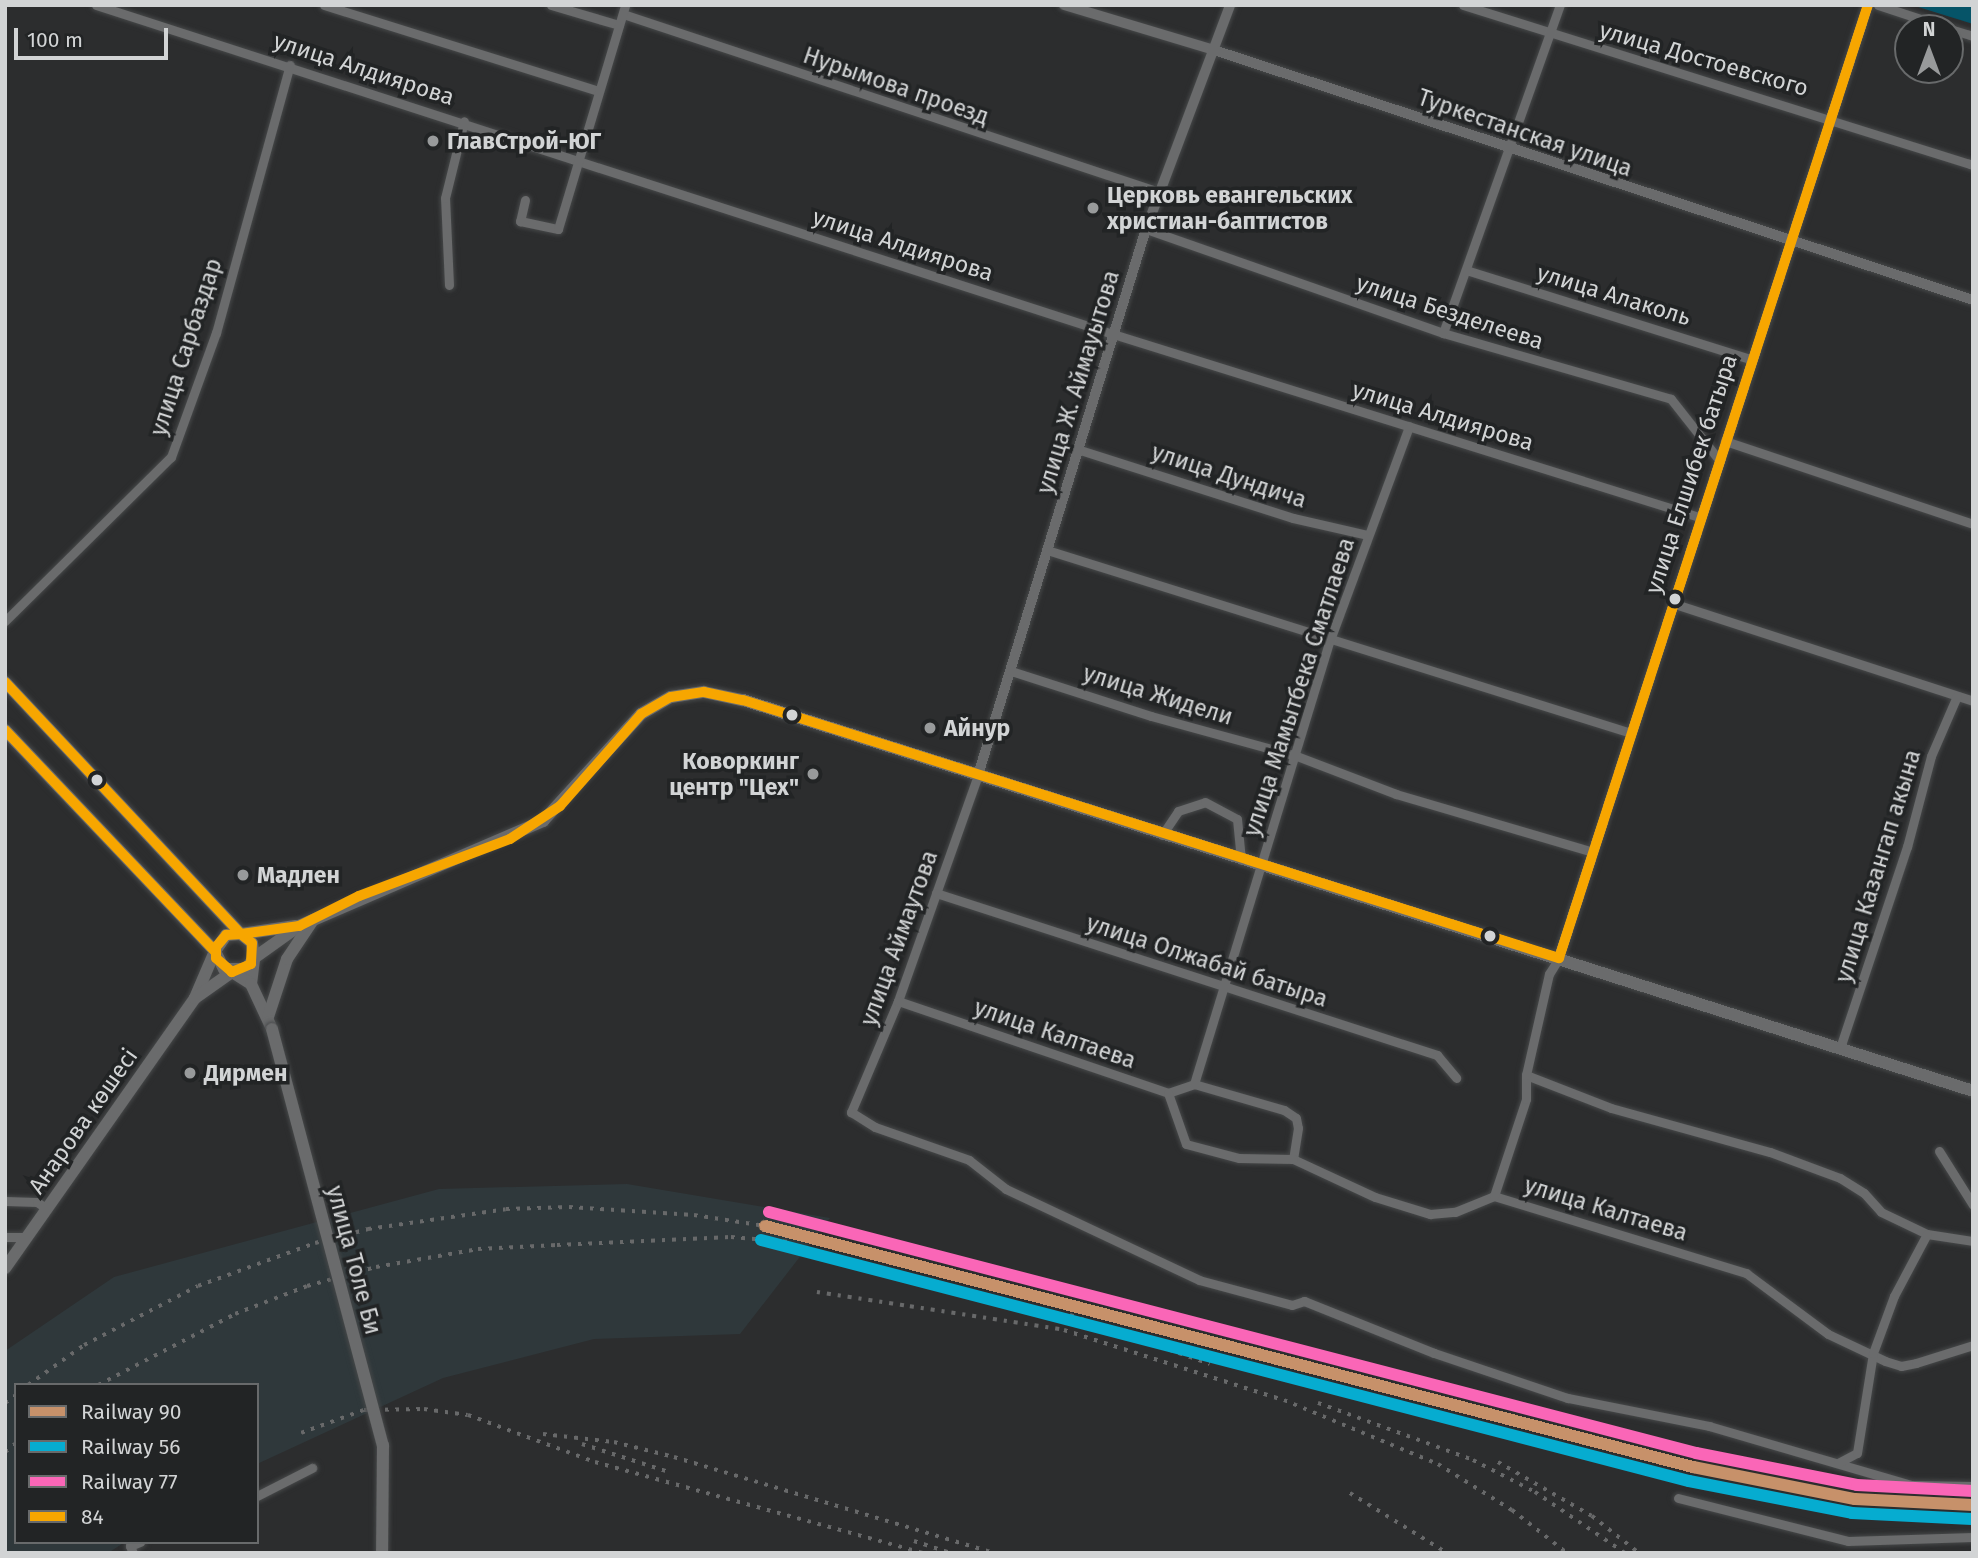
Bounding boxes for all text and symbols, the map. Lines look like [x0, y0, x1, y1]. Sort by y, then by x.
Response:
scale bar [18, 14, 172, 58]
north arrow [1894, 14, 1964, 84]
street label: улица Достоевского [1596, 16, 1812, 102]
text: N [1923, 18, 1935, 41]
text: 100 m [27, 27, 83, 53]
street label: улица Алдиярова [270, 27, 458, 111]
street label: Нурымова проезд [800, 41, 992, 131]
street label: Туркестанская улица [1414, 83, 1636, 183]
place label: ГлавСтрой-ЮГ [447, 127, 601, 155]
marker: ГлавСтрой-ЮГ [425, 133, 441, 149]
place label: Церковь евангельских христиан-баптистов [1107, 181, 1353, 235]
marker: Церковь евангельских христиан-баптистов [1085, 200, 1101, 216]
street label: улица Алдиярова [809, 203, 997, 287]
street label: улица Сарбаздар [144, 255, 228, 439]
street label: улица Алаколь [1534, 259, 1694, 331]
street label: улица Ж. Аймауытова [1031, 267, 1125, 497]
street label: улица Безделеева [1353, 269, 1547, 355]
street label: улица Елшибек батыра [1639, 351, 1743, 597]
street label: улица Алдиярова [1349, 375, 1537, 457]
street label: улица Дундича [1148, 438, 1310, 514]
street label: улица Мамытбека Сматлаева [1238, 534, 1360, 840]
unlabelled marker [1668, 592, 1682, 606]
street label: улица Жидели [1080, 659, 1236, 731]
unlabelled marker [785, 708, 799, 722]
place label: Айнур [944, 714, 1010, 742]
marker: Айнур [922, 720, 938, 736]
street label: улица Казангап акына [1829, 746, 1927, 986]
place label: Коворкинг центр "Цех" [669, 747, 799, 801]
marker: Коворкинг центр "Цех" [805, 766, 821, 782]
unlabelled marker [90, 773, 104, 787]
street label: улица Аймаутова [854, 847, 944, 1029]
place label: Мадлен [257, 861, 340, 889]
marker: Мадлен [235, 867, 251, 883]
street label: улица Олжабай батыра [1083, 909, 1331, 1013]
unlabelled marker [1483, 929, 1497, 943]
street label: улица Калтаева [971, 993, 1139, 1075]
street label: Анарова көшесі [23, 1043, 143, 1199]
place label: Дирмен [204, 1059, 287, 1087]
marker: Дирмен [182, 1065, 198, 1081]
street label: улица Калтаева [1521, 1171, 1691, 1247]
street label: улица Толе Би [321, 1183, 387, 1337]
legend [14, 1383, 259, 1544]
text: Railway 90 [81, 1399, 182, 1425]
text: Railway 56 [81, 1434, 181, 1460]
text: Railway 77 [81, 1469, 177, 1495]
text: 84 [81, 1504, 104, 1530]

